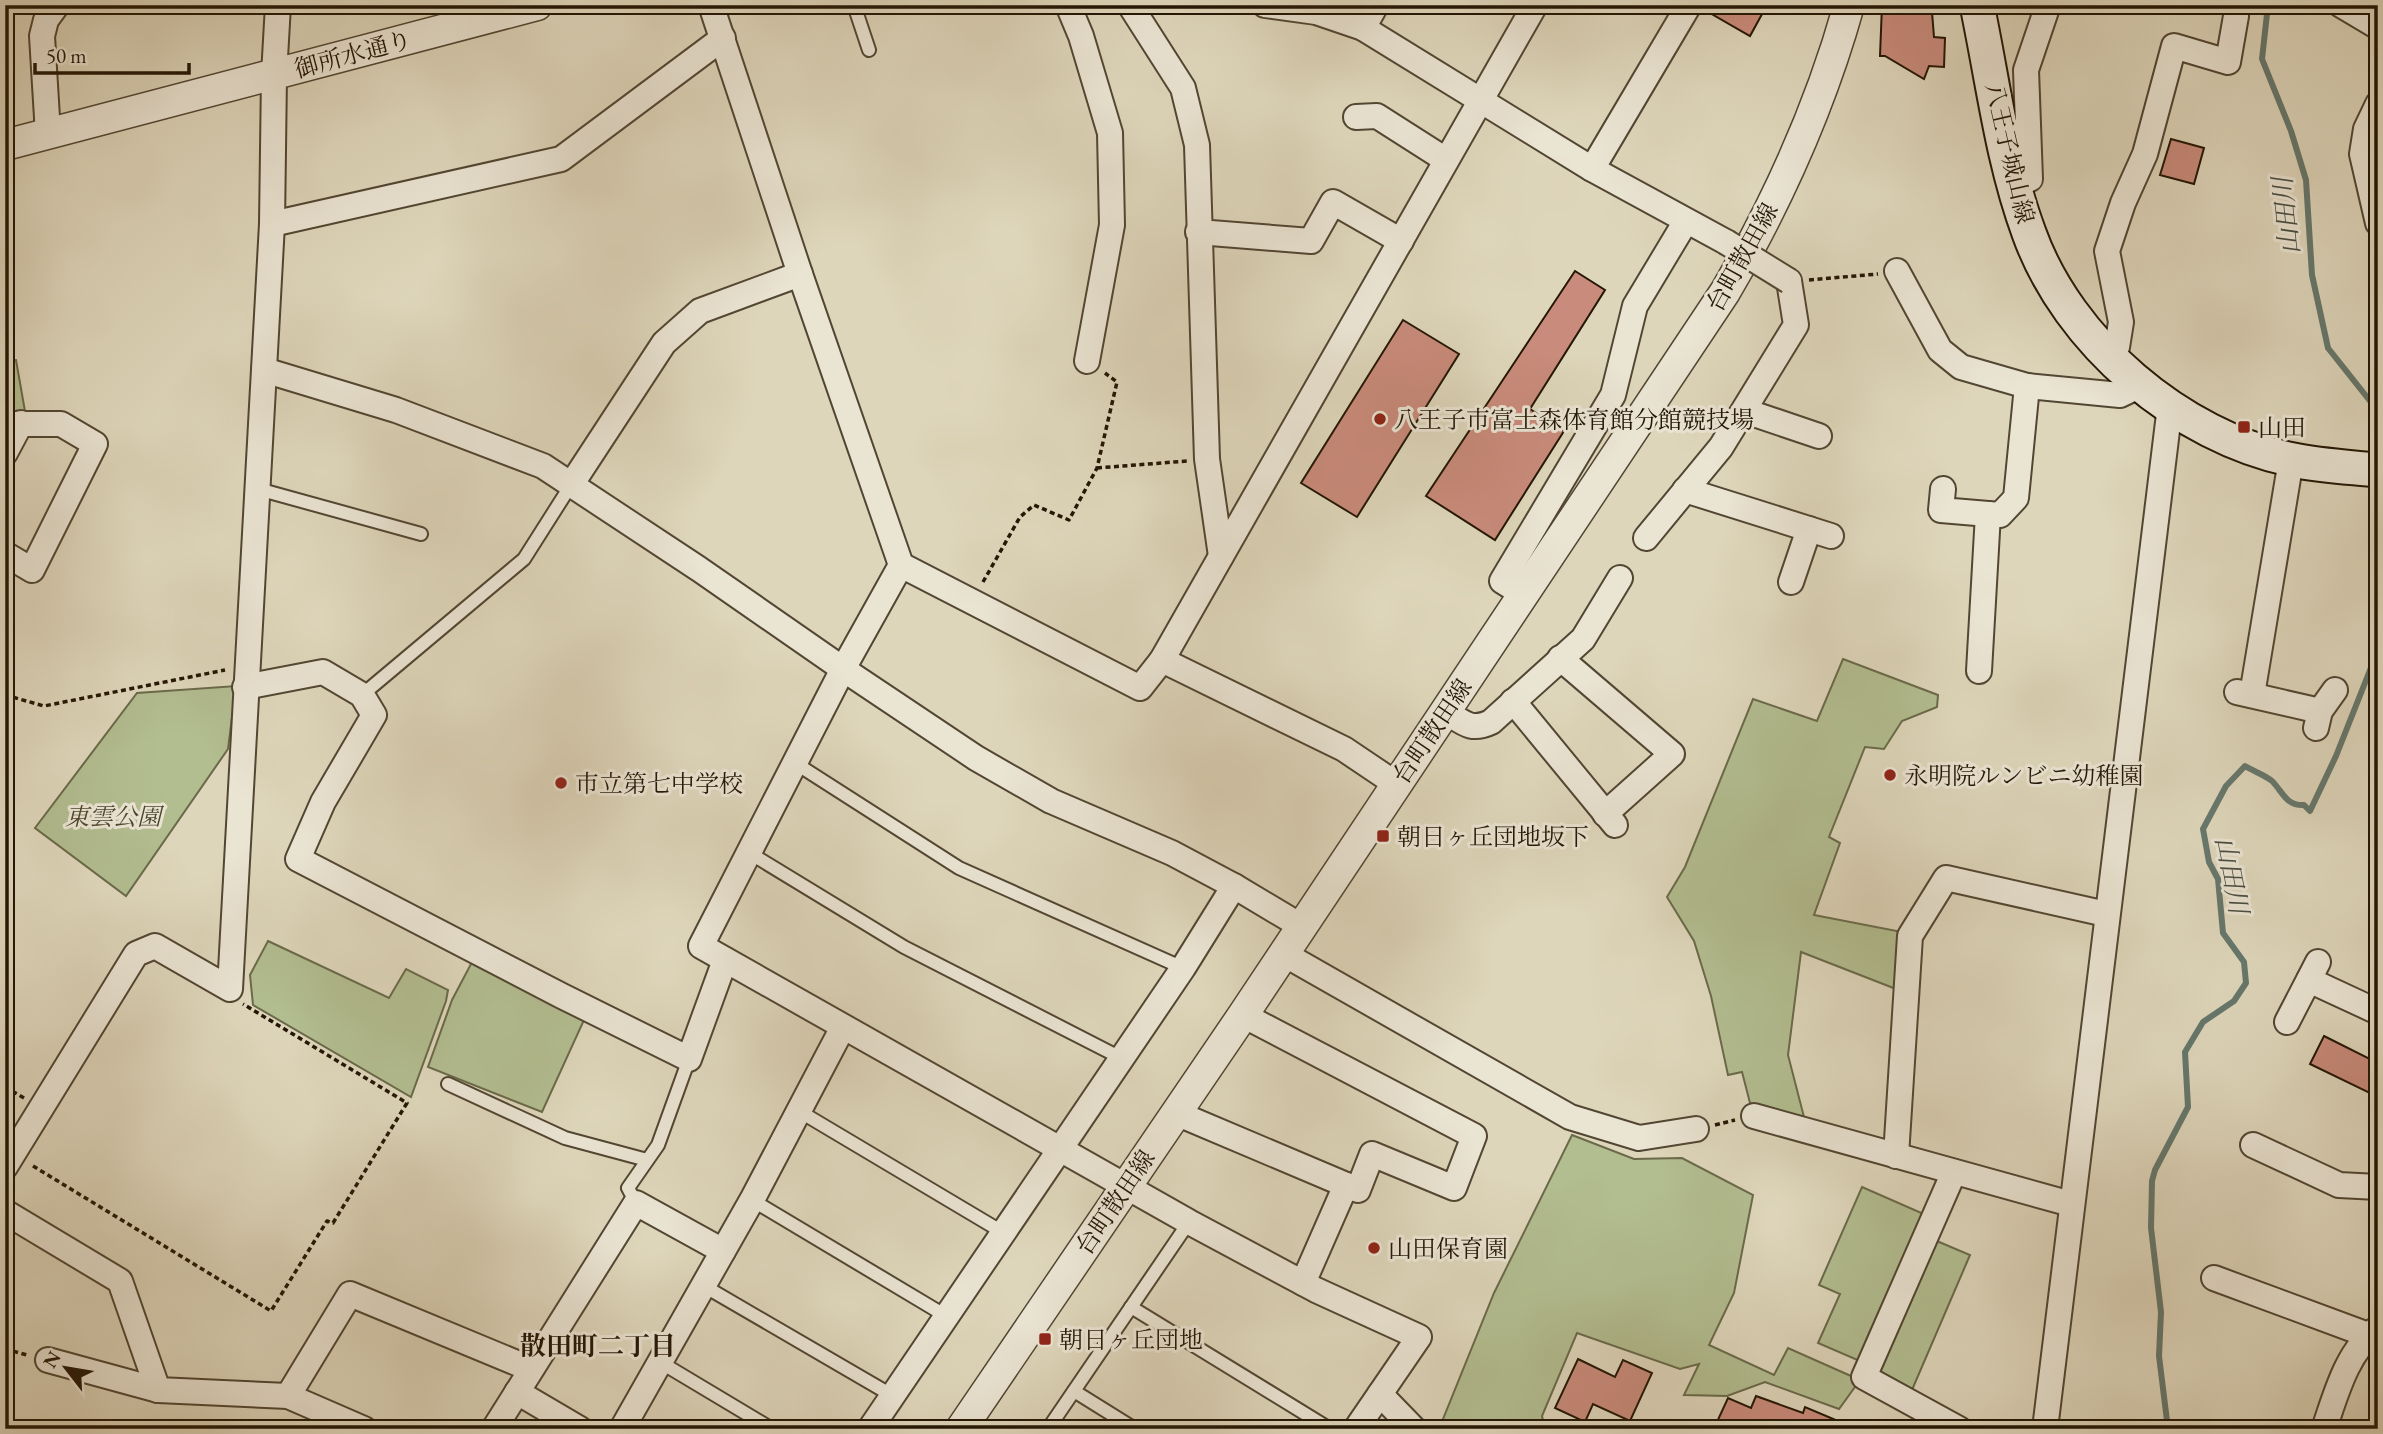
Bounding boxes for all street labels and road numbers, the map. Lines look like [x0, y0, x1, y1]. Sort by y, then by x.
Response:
street label: 御所水通り [291, 23, 415, 85]
street label: 八王子城山線 [1979, 79, 2041, 227]
street label: 台町散田線 [1699, 197, 1785, 317]
street label: 台町散田線 [1386, 673, 1478, 789]
street label: 台町散田線 [1069, 1144, 1161, 1260]

